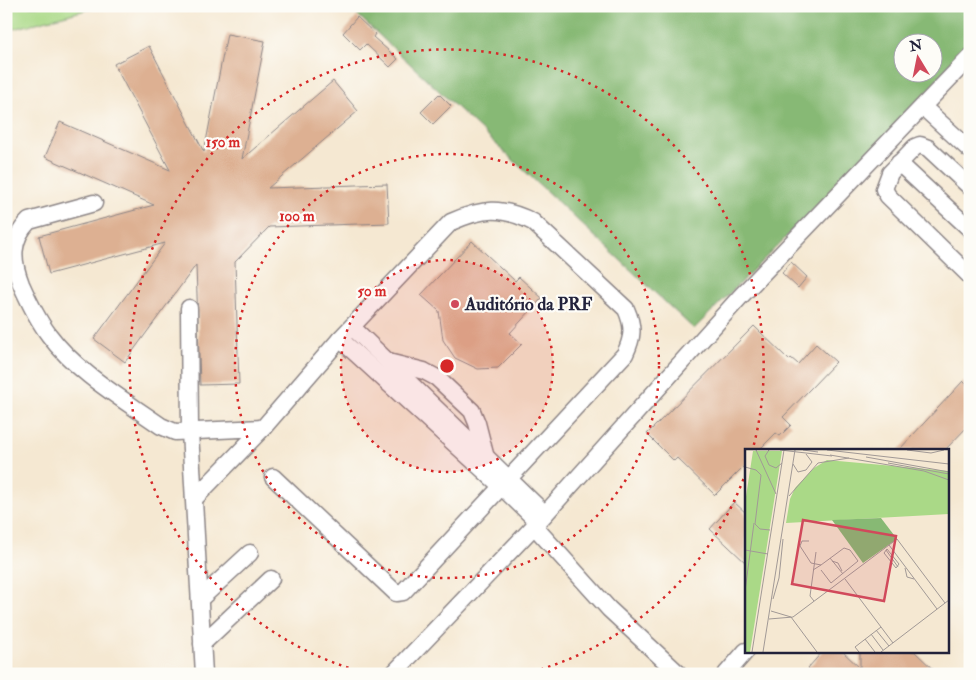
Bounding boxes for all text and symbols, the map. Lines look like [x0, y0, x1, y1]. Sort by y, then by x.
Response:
north arrow [894, 32, 944, 82]
text: N [907, 36, 924, 55]
text: 150 m [206, 133, 240, 152]
text: 100 m [279, 207, 315, 226]
text: 50 m [358, 282, 387, 301]
place label: Auditório da PRF [464, 293, 593, 316]
marker: Auditório da PRF [449, 298, 461, 310]
centre of rings [438, 357, 456, 375]
inset map [745, 449, 948, 652]

